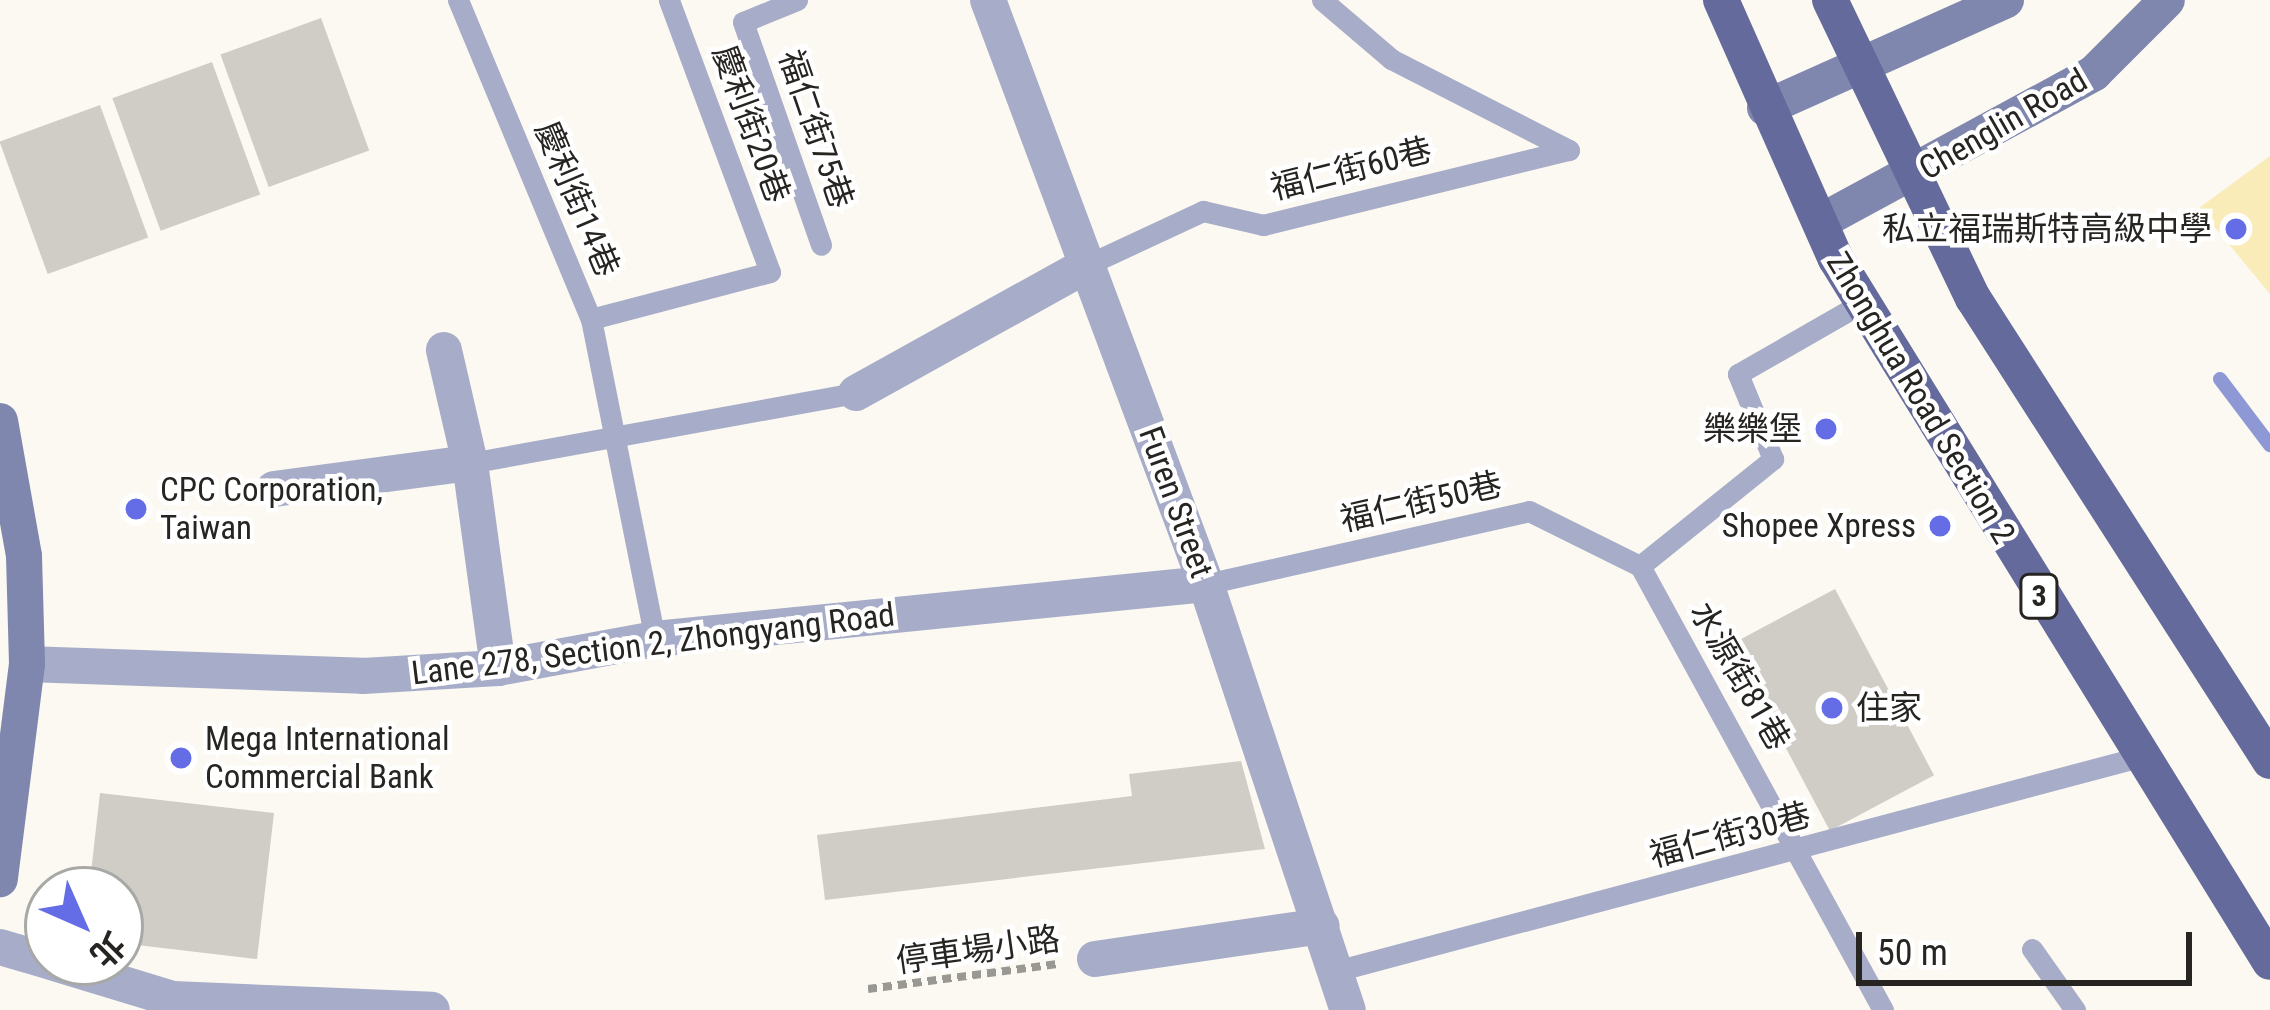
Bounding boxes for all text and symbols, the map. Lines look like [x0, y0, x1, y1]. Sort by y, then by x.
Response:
street label: 慶利街20巷 [704, 40, 798, 208]
street label: 福仁街75巷 [770, 45, 862, 213]
street label: Chenglin Road [1912, 60, 2094, 188]
street label: 慶利街14巷 [527, 116, 627, 282]
street label: 福仁街60巷 [1266, 130, 1436, 208]
place label: 私立福瑞斯特高級中學 [1882, 209, 2212, 249]
marker: 私立福瑞斯特高級中學 [2223, 216, 2249, 242]
street label: Zhonghua Road Section 2 [1818, 245, 2024, 551]
place label: 樂樂堡 [1703, 409, 1802, 449]
marker: 樂樂堡 [1813, 416, 1839, 442]
street label: Furen Street [1130, 421, 1222, 583]
street label: 福仁街50巷 [1336, 464, 1506, 540]
place label: CPC Corporation, Taiwan [160, 470, 383, 548]
marker: CPC Corporation, Taiwan [123, 496, 149, 522]
place label: Shopee Xpress [1722, 506, 1916, 546]
marker: Shopee Xpress [1927, 513, 1953, 539]
road number: 3 [2018, 572, 2060, 620]
street label: Lane 278, Section 2, Zhongyang Road [409, 595, 897, 693]
street label: 水源街81巷 [1682, 595, 1798, 757]
place label: 住家 [1856, 688, 1922, 728]
marker: 住家 [1819, 695, 1845, 721]
place label: Mega International Commercial Bank [205, 719, 450, 797]
marker: Mega International Commercial Bank [168, 745, 194, 771]
street label: 福仁街30巷 [1645, 795, 1815, 875]
north arrow [24, 866, 144, 986]
scale bar [1862, 908, 2198, 982]
street label: 停車場小路 [894, 919, 1062, 981]
text: 北 [82, 924, 133, 975]
text: 50 m [1877, 932, 1948, 974]

